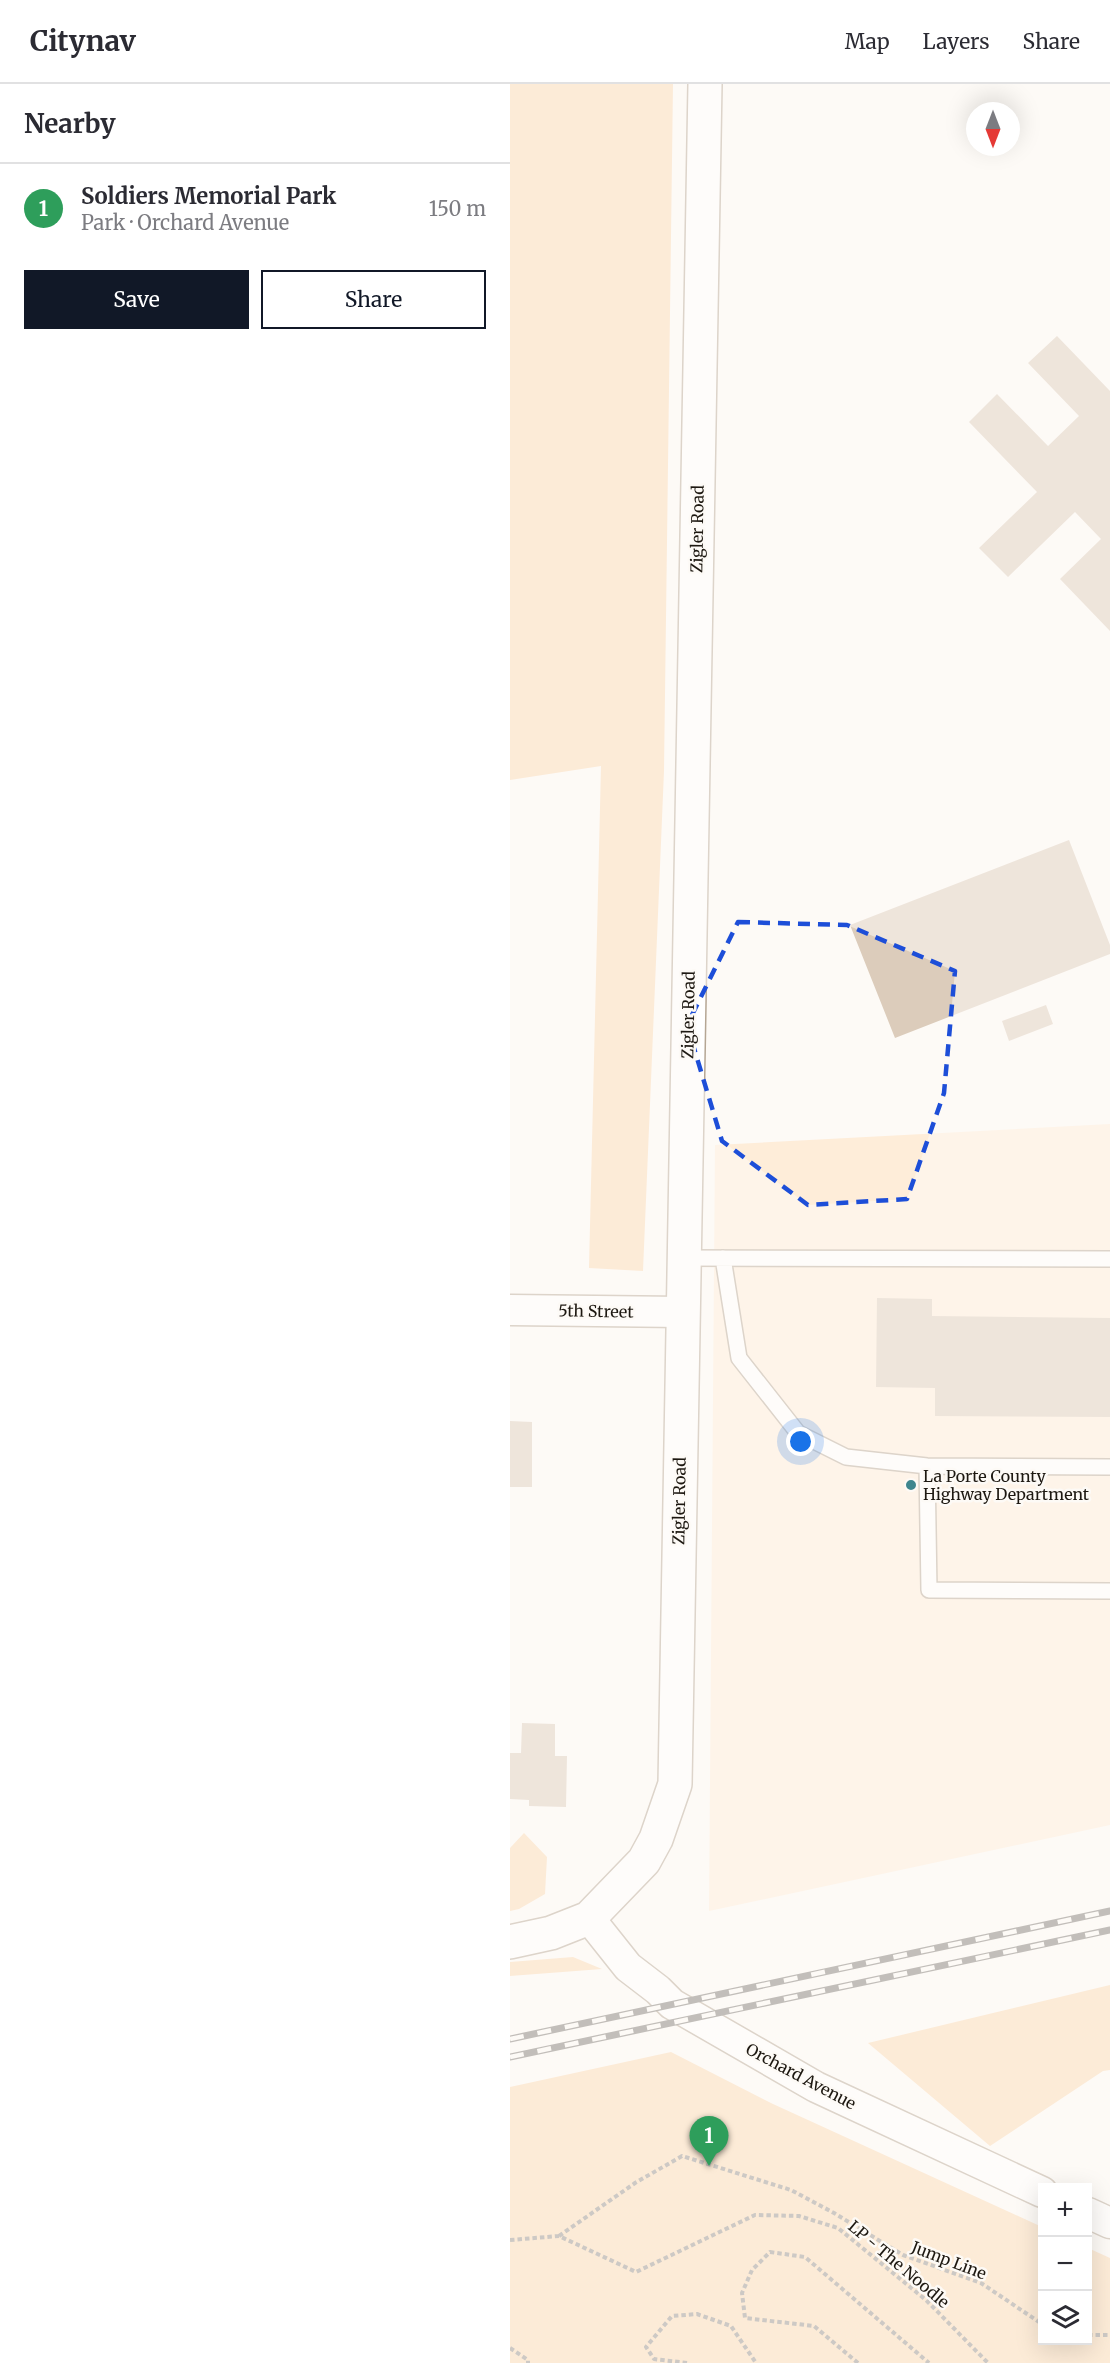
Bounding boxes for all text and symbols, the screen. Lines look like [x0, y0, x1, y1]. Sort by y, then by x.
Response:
text: Citynav [30, 23, 136, 59]
text: Map [845, 28, 890, 55]
text: Layers [923, 28, 990, 55]
text: Share [1023, 28, 1080, 55]
north arrow [966, 102, 1020, 156]
text: Nearby [24, 107, 116, 140]
text: Soldiers Memorial Park [81, 182, 336, 210]
text: 1 [39, 196, 48, 221]
text: 150 m [429, 196, 486, 221]
text: Park · Orchard Avenue [81, 210, 289, 235]
button: Save [24, 270, 249, 329]
button: Share [261, 270, 486, 329]
street label: Zigler Road [686, 485, 708, 573]
street label: Zigler Road [677, 971, 699, 1059]
street label: 5th Street [558, 1300, 634, 1322]
your location [786, 1427, 815, 1456]
street label: Zigler Road [668, 1457, 690, 1545]
place label: La Porte County Highway Department [923, 1466, 1090, 1504]
marker: La Porte County Highway Department [904, 1478, 918, 1492]
street label: Orchard Avenue [743, 2039, 859, 2113]
pin: 1 [690, 2116, 728, 2166]
map controls [1038, 2183, 1092, 2345]
button: + [1038, 2183, 1092, 2237]
street label: LP - The Noodle [844, 2216, 954, 2312]
street label: Jump Line [908, 2236, 989, 2283]
button: − [1038, 2237, 1092, 2291]
button: layers [1038, 2291, 1092, 2345]

